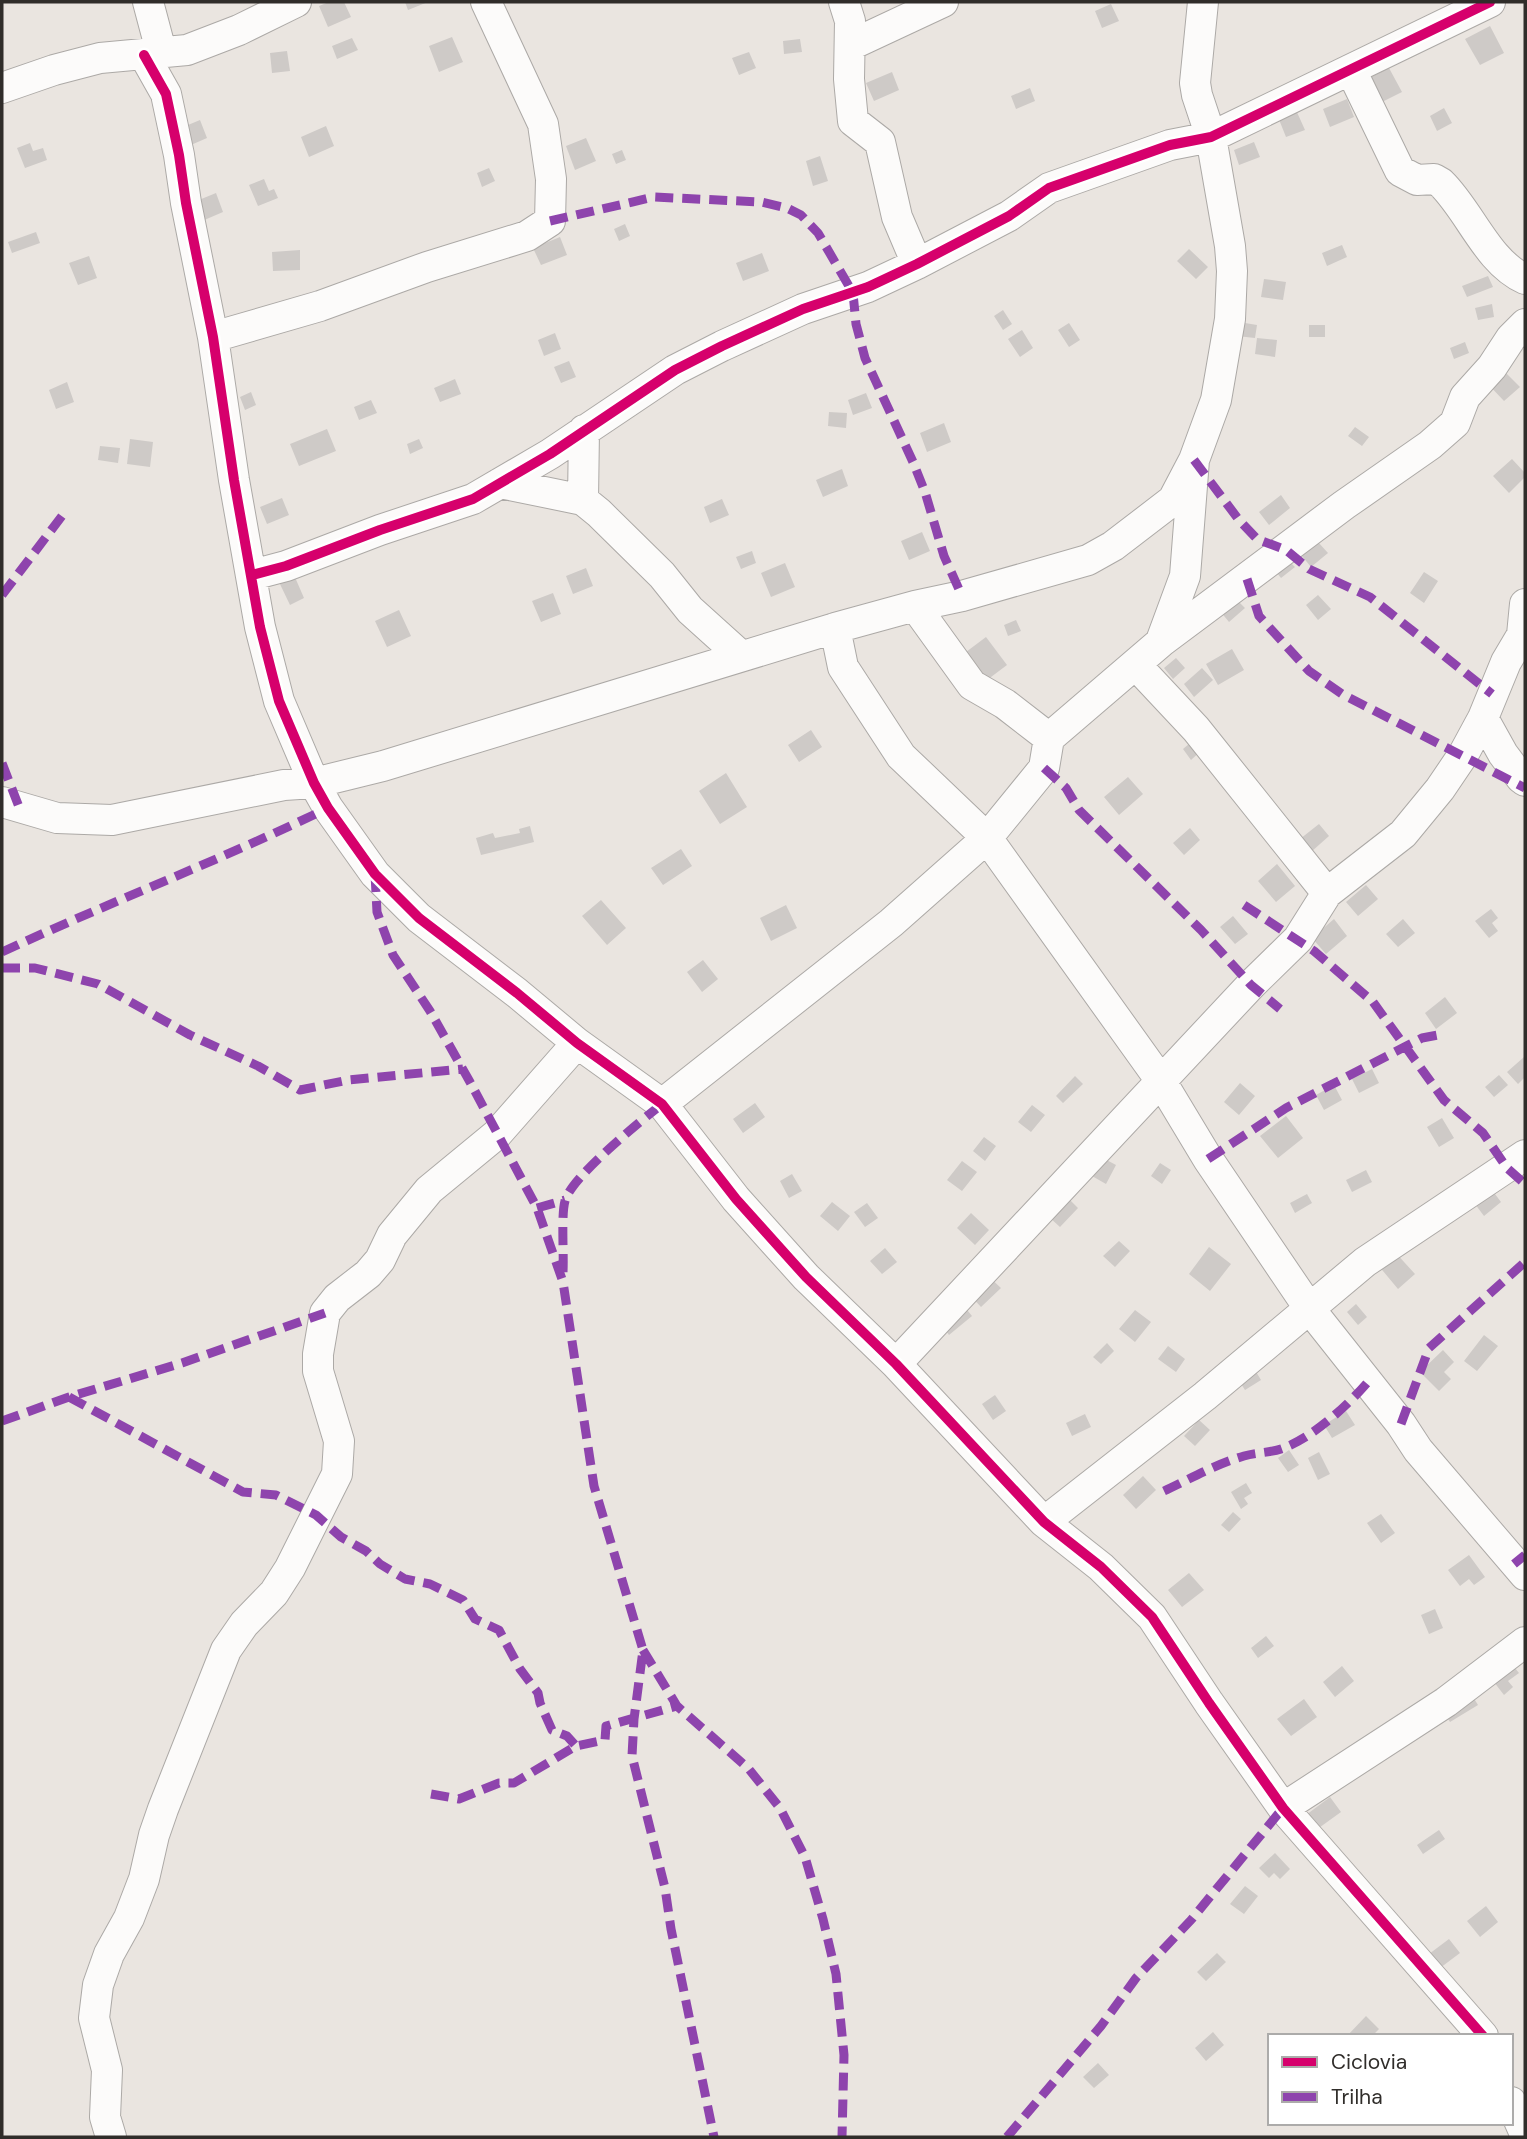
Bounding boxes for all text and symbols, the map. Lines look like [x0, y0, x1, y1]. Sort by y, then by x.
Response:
legend [1268, 2034, 1513, 2125]
text: Ciclovia [1331, 2048, 1407, 2076]
text: Trilha [1331, 2083, 1383, 2111]

